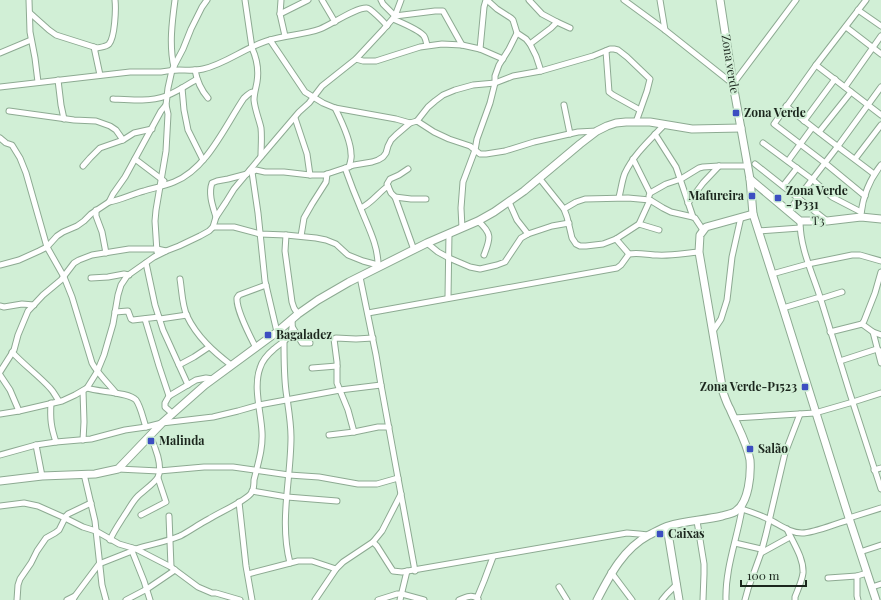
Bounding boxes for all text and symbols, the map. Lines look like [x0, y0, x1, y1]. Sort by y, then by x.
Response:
street label: Zona verde [718, 33, 744, 94]
place label: Zona Verde [744, 104, 806, 120]
marker: Zona Verde [731, 108, 741, 118]
place label: Zona Verde - P331 [786, 182, 848, 212]
place label: Mafureira [688, 187, 745, 203]
marker: Mafureira [747, 191, 757, 201]
marker: Zona Verde - P331 [773, 193, 783, 203]
street label: T3 [811, 212, 825, 228]
place label: Bagaladez [276, 326, 332, 342]
marker: Bagaladez [263, 330, 273, 340]
place label: Zona Verde-P1523 [700, 378, 797, 394]
marker: Zona Verde-P1523 [800, 382, 810, 392]
place label: Malinda [159, 432, 205, 448]
marker: Malinda [146, 436, 156, 446]
place label: Salão [758, 440, 788, 456]
marker: Salão [745, 444, 755, 454]
place label: Caixas [668, 525, 705, 541]
marker: Caixas [655, 529, 665, 539]
scale bar [741, 562, 806, 588]
text: 100 m [747, 567, 780, 583]

